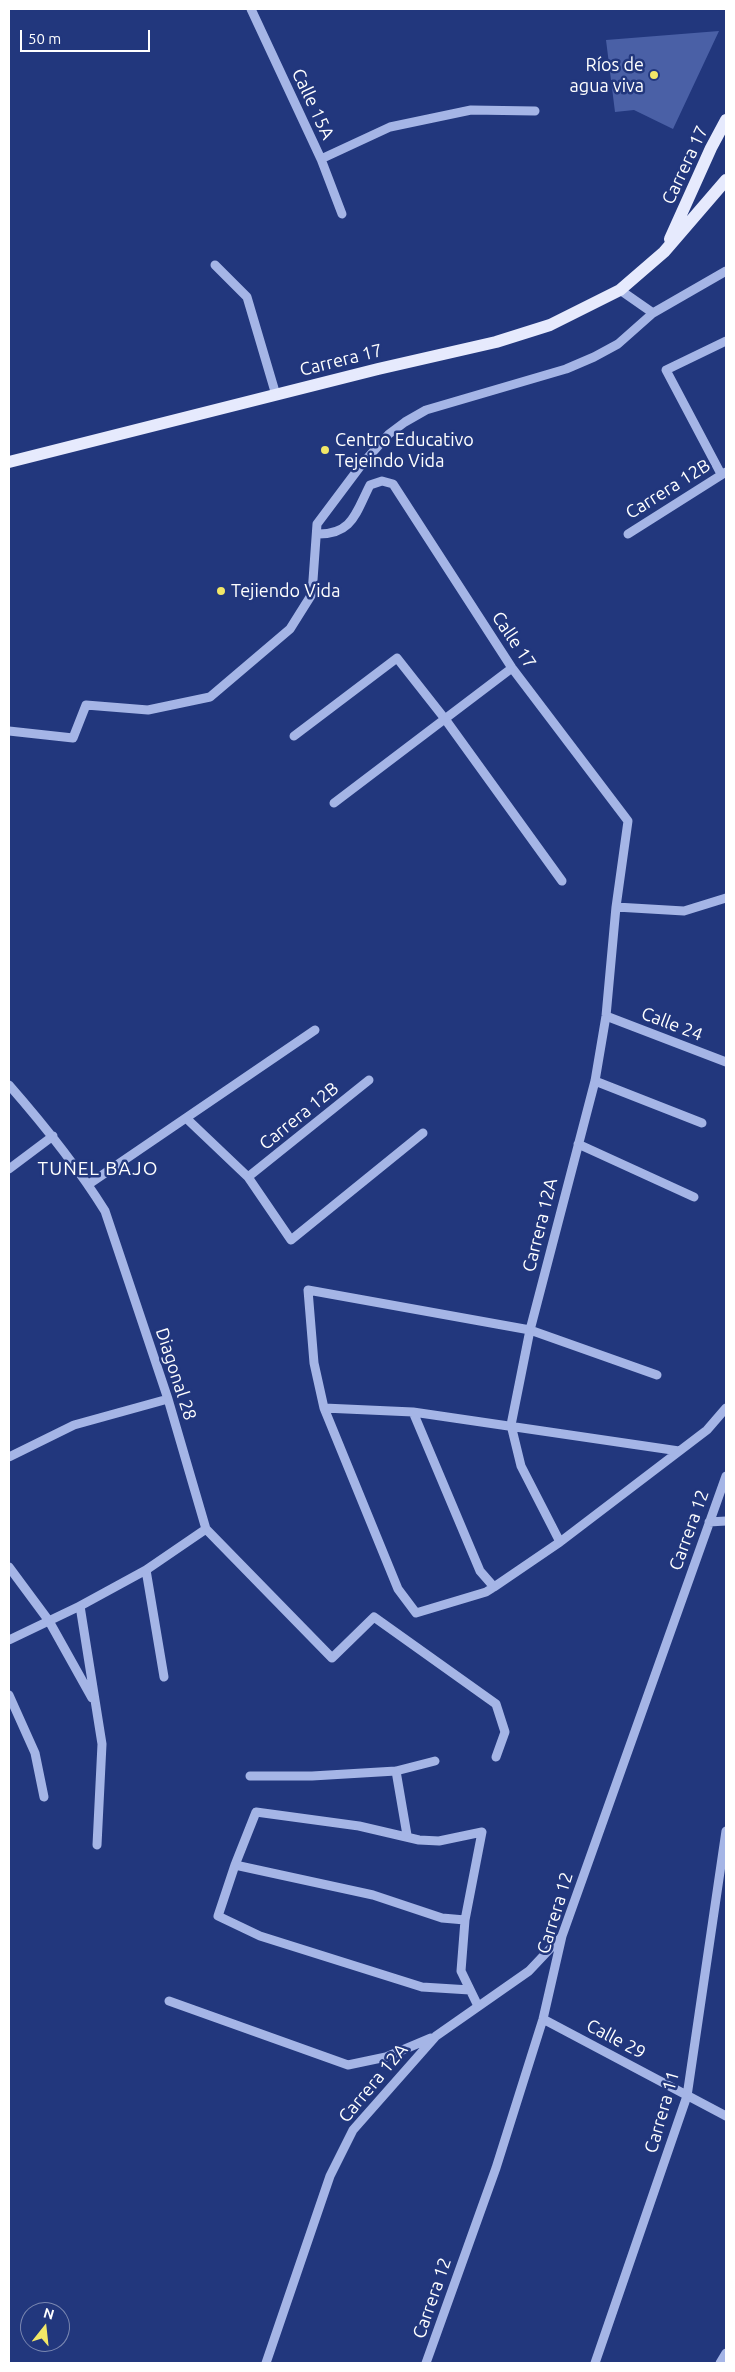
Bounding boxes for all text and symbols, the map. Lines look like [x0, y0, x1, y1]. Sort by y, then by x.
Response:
scale bar [22, 20, 152, 52]
text: 50 m [28, 30, 61, 47]
place label: Ríos de agua viva [570, 54, 644, 96]
street label: Calle 15A [287, 65, 339, 143]
marker: Ríos de agua viva [648, 69, 660, 81]
street label: Carrera 17 [657, 122, 713, 208]
street label: Carrera 17 [297, 339, 385, 381]
place label: Centro Educativo Tejeindo Vida [335, 429, 474, 472]
marker: Centro Educativo Tejeindo Vida [319, 444, 331, 456]
street label: Carrera 12B [622, 454, 714, 524]
place label: Tejiendo Vida [231, 580, 340, 602]
marker: Tejiendo Vida [215, 585, 227, 597]
street label: Calle 17 [487, 607, 541, 673]
street label: Calle 24 [638, 1002, 706, 1046]
street label: Carrera 12B [255, 1077, 343, 1155]
district label: TUNEL BAJO [36, 1158, 160, 1180]
street label: Carrera 12A [518, 1176, 562, 1274]
street label: Diagonal 28 [151, 1325, 201, 1423]
street label: Carrera 12 [664, 1487, 714, 1573]
street label: Carrera 12 [532, 1870, 578, 1956]
street label: Calle 29 [583, 2014, 649, 2064]
street label: Carrera 12A [334, 2039, 412, 2127]
street label: Carrera 11 [640, 2068, 684, 2156]
street label: Carrera 12 [408, 2255, 456, 2341]
north arrow [20, 2302, 70, 2352]
text: N [42, 2304, 56, 2323]

